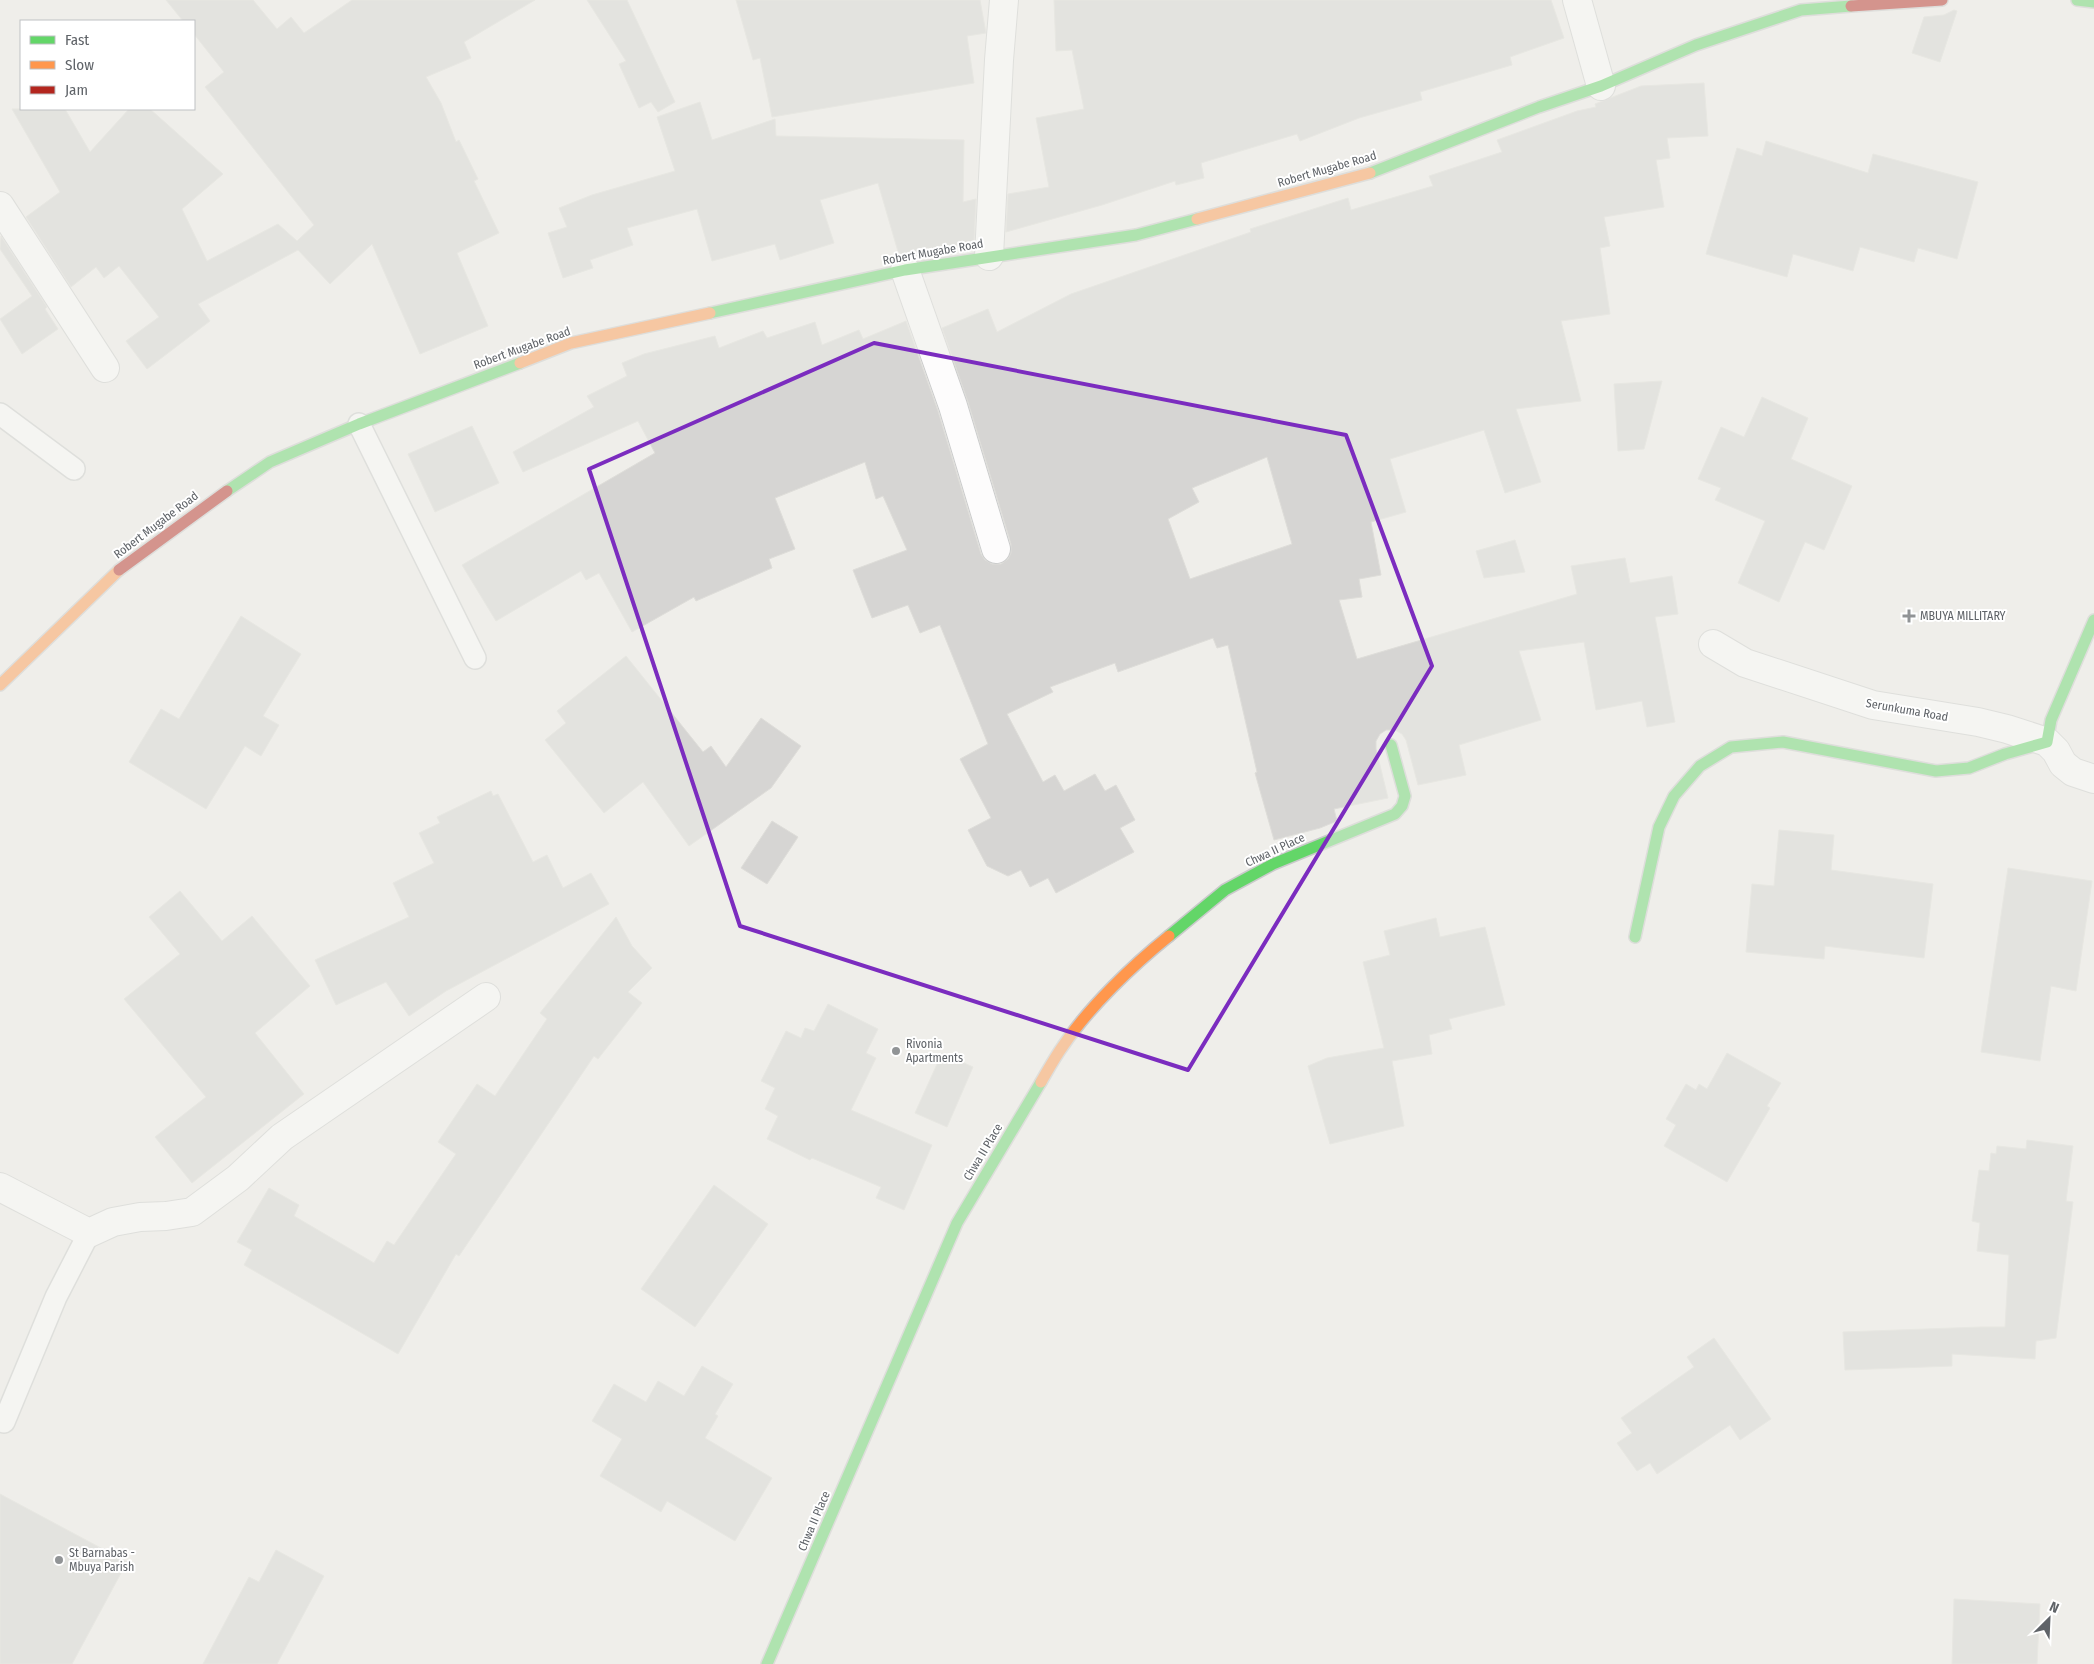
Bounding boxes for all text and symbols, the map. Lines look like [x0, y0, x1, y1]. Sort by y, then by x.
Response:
legend [20, 20, 195, 110]
text: Fast [65, 31, 89, 49]
text: Slow [65, 56, 94, 74]
text: Jam [65, 81, 88, 99]
street label: Robert Mugabe Road [1276, 148, 1378, 190]
street label: Robert Mugabe Road [882, 236, 984, 268]
street label: Robert Mugabe Road [472, 324, 572, 372]
street label: Robert Mugabe Road [111, 489, 201, 561]
marker: MBUYA MILLITARY [1902, 609, 1916, 623]
place label: MBUYA MILLITARY [1920, 609, 2006, 623]
street label: Serunkuma Road [1865, 696, 1949, 724]
street label: Chwa II Place [1243, 830, 1307, 870]
place label: Rivonia Apartments [906, 1037, 963, 1065]
marker: Rivonia Apartments [890, 1045, 902, 1057]
street label: Chwa II Place [961, 1121, 1005, 1183]
street label: Chwa II Place [795, 1489, 833, 1553]
place label: St Barnabas - Mbuya Parish [69, 1546, 135, 1574]
marker: St Barnabas - Mbuya Parish [53, 1554, 65, 1566]
north arrow [2024, 1594, 2074, 1644]
text: N [2047, 1598, 2061, 1617]

